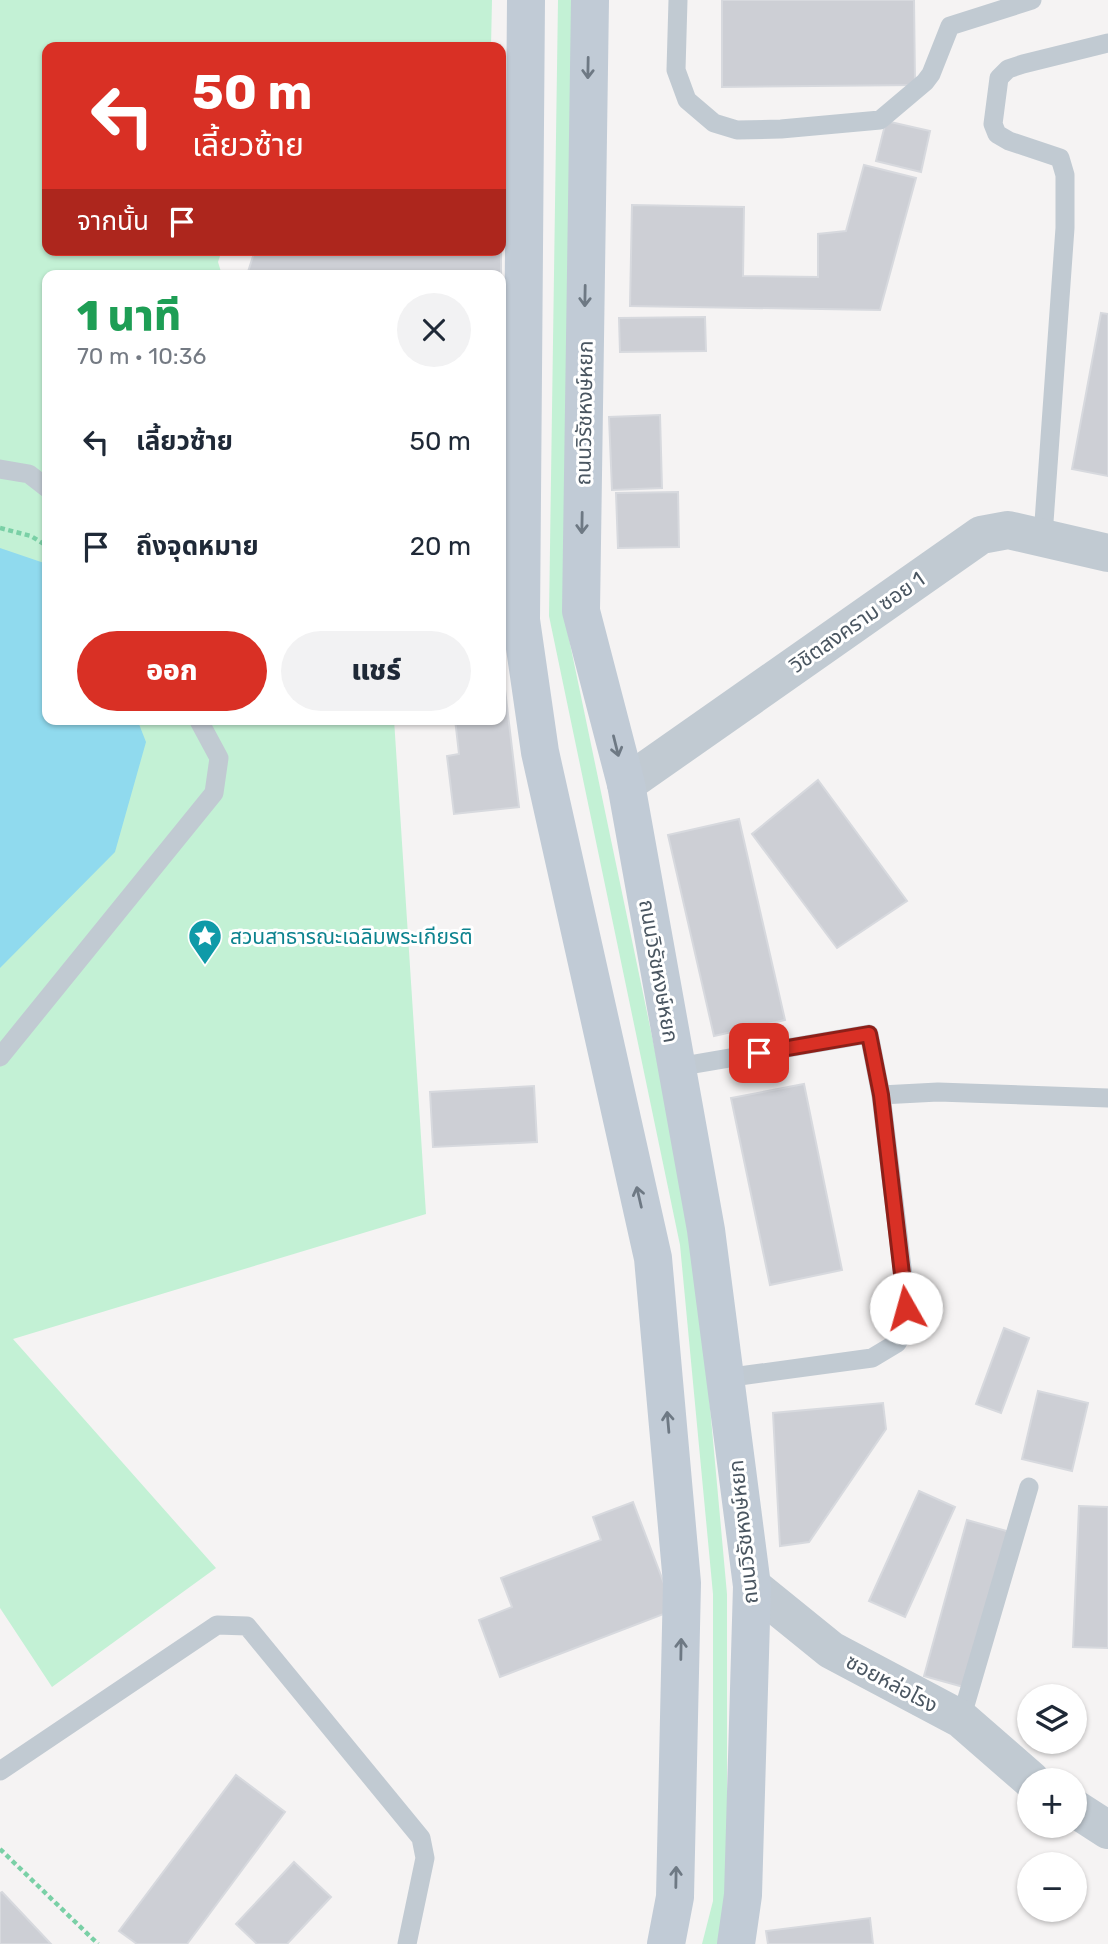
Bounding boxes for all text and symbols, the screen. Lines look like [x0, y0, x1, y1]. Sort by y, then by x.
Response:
one-way arrow [582, 56, 595, 79]
text: 50 m [192, 63, 312, 121]
icon: left [77, 70, 168, 161]
text: เลี้ยวซ้าย [192, 126, 304, 164]
icon: arrive [163, 203, 201, 241]
text: จากนั้น [77, 206, 149, 237]
one-way arrow [578, 284, 592, 307]
text: 1 นาที [77, 291, 181, 341]
button: close [397, 293, 471, 367]
street label: ถนนวิรัชหงษ์หยก [570, 340, 598, 486]
text: 70 m · 10:36 [77, 342, 206, 370]
icon: left [77, 423, 115, 461]
text: เลี้ยวซ้าย [136, 426, 233, 457]
text: 50 m [410, 426, 471, 457]
one-way arrow [575, 511, 589, 534]
icon: arrive [77, 528, 115, 566]
text: ถึงจุดหมาย [136, 531, 259, 562]
text: 20 m [410, 531, 471, 562]
street label: วิชิตสงคราม ซอย 1 [785, 566, 929, 678]
button: ออก [77, 631, 267, 711]
button: แชร์ [281, 631, 471, 711]
one-way arrow [610, 734, 623, 757]
street label: ถนนวิรัชหงษ์หยก [634, 897, 684, 1045]
place icon: สวนสาธารณะเฉลิมพระเกียรติ [186, 917, 224, 966]
place label: สวนสาธารณะเฉลิมพระเกียรติ [230, 924, 473, 949]
pin [729, 1023, 789, 1083]
icon: arrive [740, 1034, 778, 1072]
one-way arrow [632, 1186, 646, 1209]
position arrow [869, 1271, 943, 1345]
one-way arrow [661, 1412, 674, 1434]
street label: ถนนวิรัชหงษ์หยก [723, 1459, 763, 1605]
one-way arrow [674, 1638, 687, 1661]
street label: ซอยหล่อโรง [842, 1648, 942, 1718]
map controls [1017, 1684, 1087, 1922]
button: layers [1017, 1684, 1087, 1754]
button: + [1017, 1768, 1087, 1838]
button: − [1017, 1852, 1087, 1922]
one-way arrow [669, 1865, 683, 1888]

